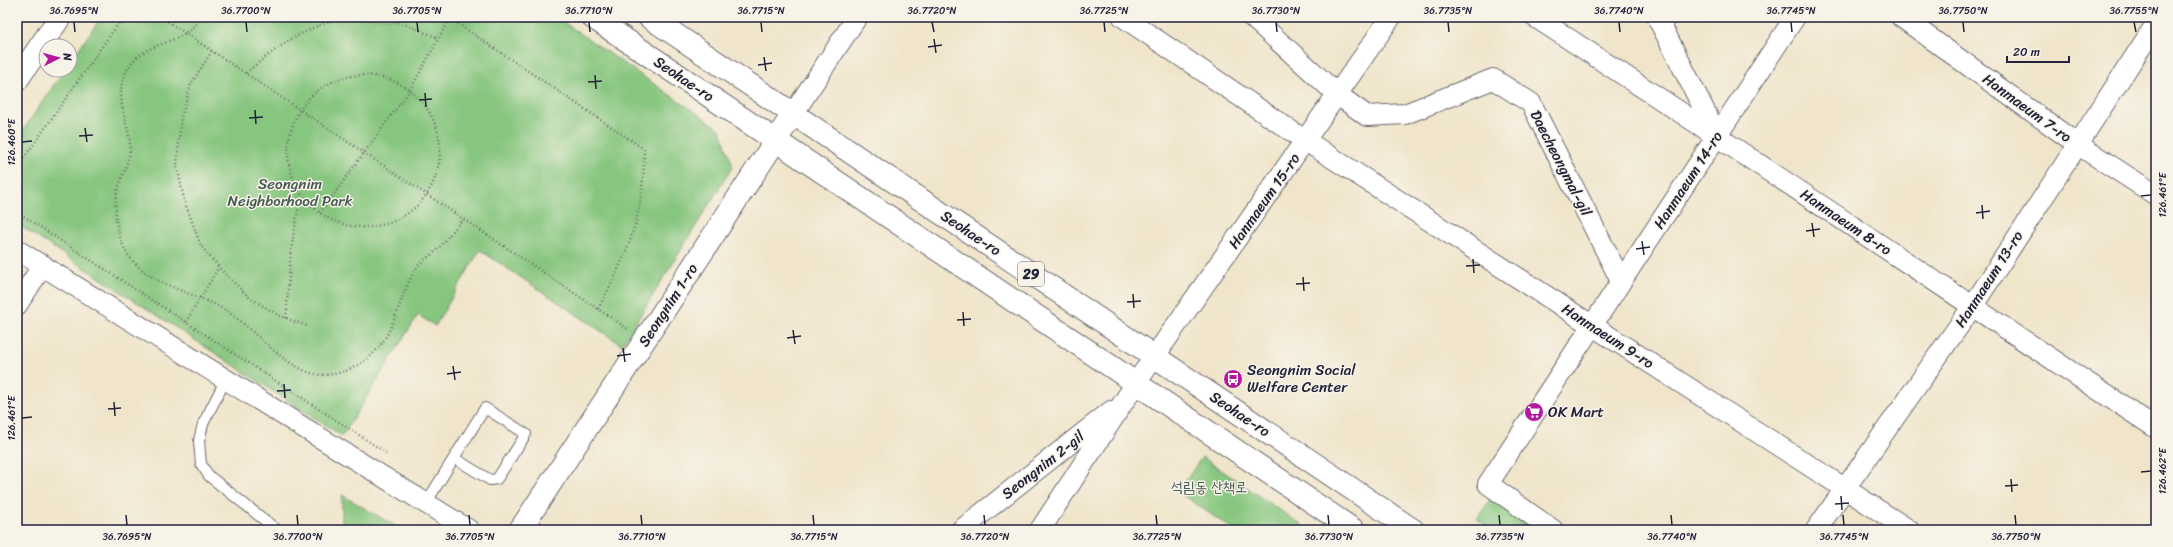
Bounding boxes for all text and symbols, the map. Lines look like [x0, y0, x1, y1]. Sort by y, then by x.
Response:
text: 36.7695°N [49, 2, 99, 20]
text: 36.7700°N [221, 2, 271, 20]
text: 36.7705°N [392, 2, 442, 20]
text: 36.7710°N [565, 2, 613, 20]
text: 36.7715°N [737, 2, 785, 20]
text: 36.7720°N [908, 2, 957, 20]
text: 36.7725°N [1080, 2, 1128, 20]
text: 36.7730°N [1252, 2, 1300, 20]
text: 36.7735°N [1424, 2, 1472, 20]
text: 36.7740°N [1594, 2, 1644, 20]
text: 36.7745°N [1766, 2, 1816, 20]
text: 36.7750°N [1938, 2, 1988, 20]
text: 36.7755°N [2109, 2, 2159, 20]
north arrow [38, 38, 78, 78]
scale bar [2007, 38, 2069, 64]
text: 20 m [2013, 41, 2040, 63]
street label: Seohae-ro [648, 49, 720, 109]
text: N [57, 51, 77, 62]
street label: Hanmaeum 7-ro [1977, 67, 2078, 150]
street label: Daecheongmal-gil [1523, 105, 1599, 221]
text: 126.460°E [3, 117, 21, 165]
street label: Hanmaeum 14-ro [1646, 125, 1730, 234]
street label: Hanmaeum 15-ro [1221, 147, 1307, 254]
park label: Seongnim Neighborhood Park [228, 171, 352, 214]
text: 126.461°E [2154, 171, 2172, 217]
street label: Hanmaeum 8-ro [1795, 182, 1897, 263]
street label: Seohae-ro [935, 203, 1007, 263]
street label: Hanmaeum 13-ro [1948, 225, 2030, 333]
street label: Seongnim 1-ro [631, 258, 705, 352]
road number: 29 [1018, 262, 1044, 286]
street label: Hanmaeum 9-ro [1557, 296, 1660, 376]
place label: Seongnim Social Welfare Center [1247, 357, 1356, 400]
bus stop icon: Seongnim Social Welfare Center [1222, 368, 1244, 390]
street label: Seohae-ro [1204, 384, 1276, 444]
text: 126.461°E [3, 394, 21, 440]
place label: OK Mart [1548, 399, 1604, 425]
supermarket icon: OK Mart [1523, 401, 1545, 423]
street label: Seongnim 2-gil [996, 424, 1091, 506]
text: 126.462°E [2154, 446, 2172, 494]
park label: 석림동 산책로 [1171, 474, 1247, 500]
text: 36.7695°N [102, 528, 152, 546]
text: 36.7700°N [273, 528, 323, 546]
text: 36.7705°N [445, 528, 495, 546]
text: 36.7710°N [618, 528, 666, 546]
text: 36.7715°N [790, 528, 838, 546]
text: 36.7720°N [961, 528, 1010, 546]
text: 36.7725°N [1133, 528, 1181, 546]
text: 36.7730°N [1305, 528, 1353, 546]
text: 36.7735°N [1476, 528, 1524, 546]
text: 36.7740°N [1647, 528, 1697, 546]
text: 36.7745°N [1819, 528, 1869, 546]
text: 36.7750°N [1991, 528, 2041, 546]

